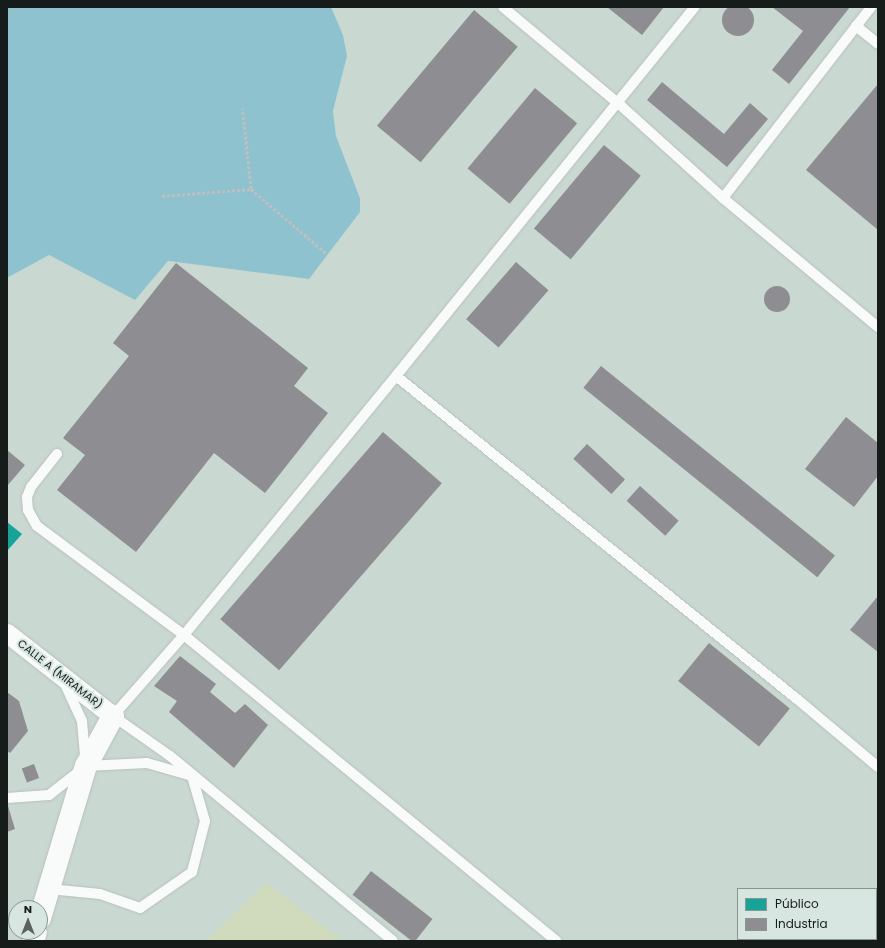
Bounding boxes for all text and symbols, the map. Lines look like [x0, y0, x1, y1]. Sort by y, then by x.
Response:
street label: CALLE A (MIRAMAR) [15, 637, 105, 711]
legend [737, 888, 877, 940]
text: Público [775, 895, 819, 912]
north arrow [8, 900, 48, 940]
text: N [24, 901, 32, 917]
text: Industria [775, 915, 828, 932]

